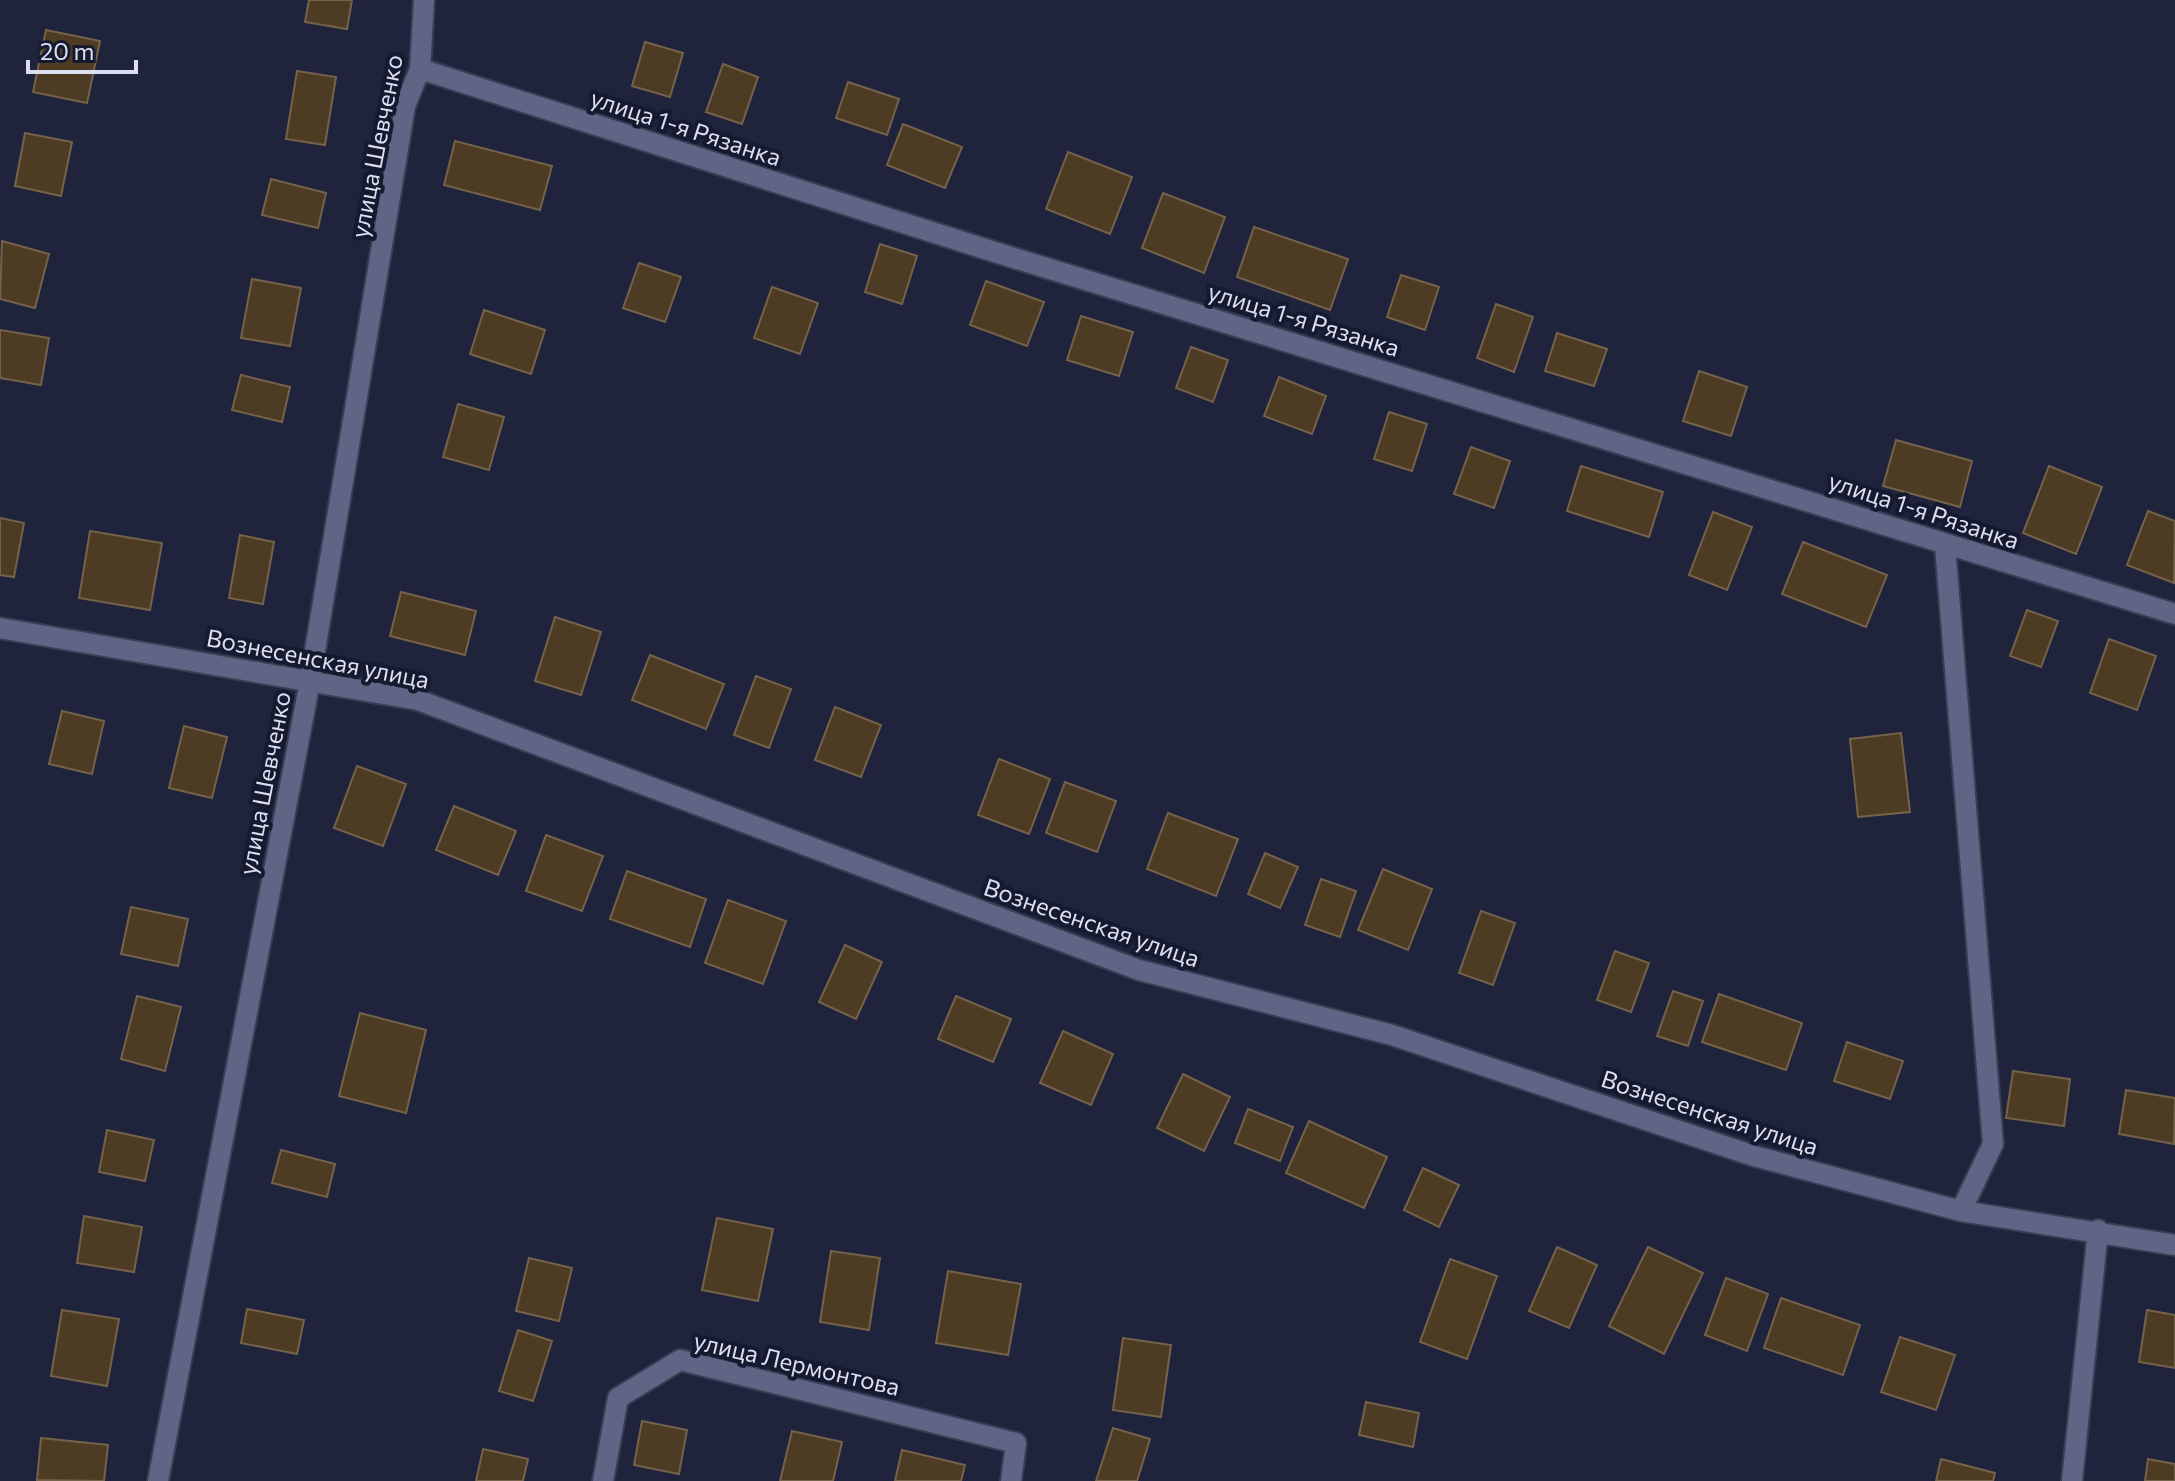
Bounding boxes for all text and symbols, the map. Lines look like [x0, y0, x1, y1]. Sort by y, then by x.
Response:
scale bar [28, 24, 136, 74]
text: 20 m [40, 36, 94, 65]
street label: улица Шевченко [344, 52, 408, 240]
street label: улица 1-я Рязанка [587, 83, 785, 171]
street label: улица 1-я Рязанка [1205, 276, 1403, 362]
street label: улица 1-я Рязанка [1825, 466, 2023, 554]
street label: Вознесенская улица [204, 622, 432, 694]
street label: улица Шевченко [232, 689, 296, 877]
street label: Вознесенская улица [980, 872, 1204, 972]
street label: Вознесенская улица [1598, 1063, 1822, 1161]
street label: улица Лермонтова [691, 1325, 903, 1401]

